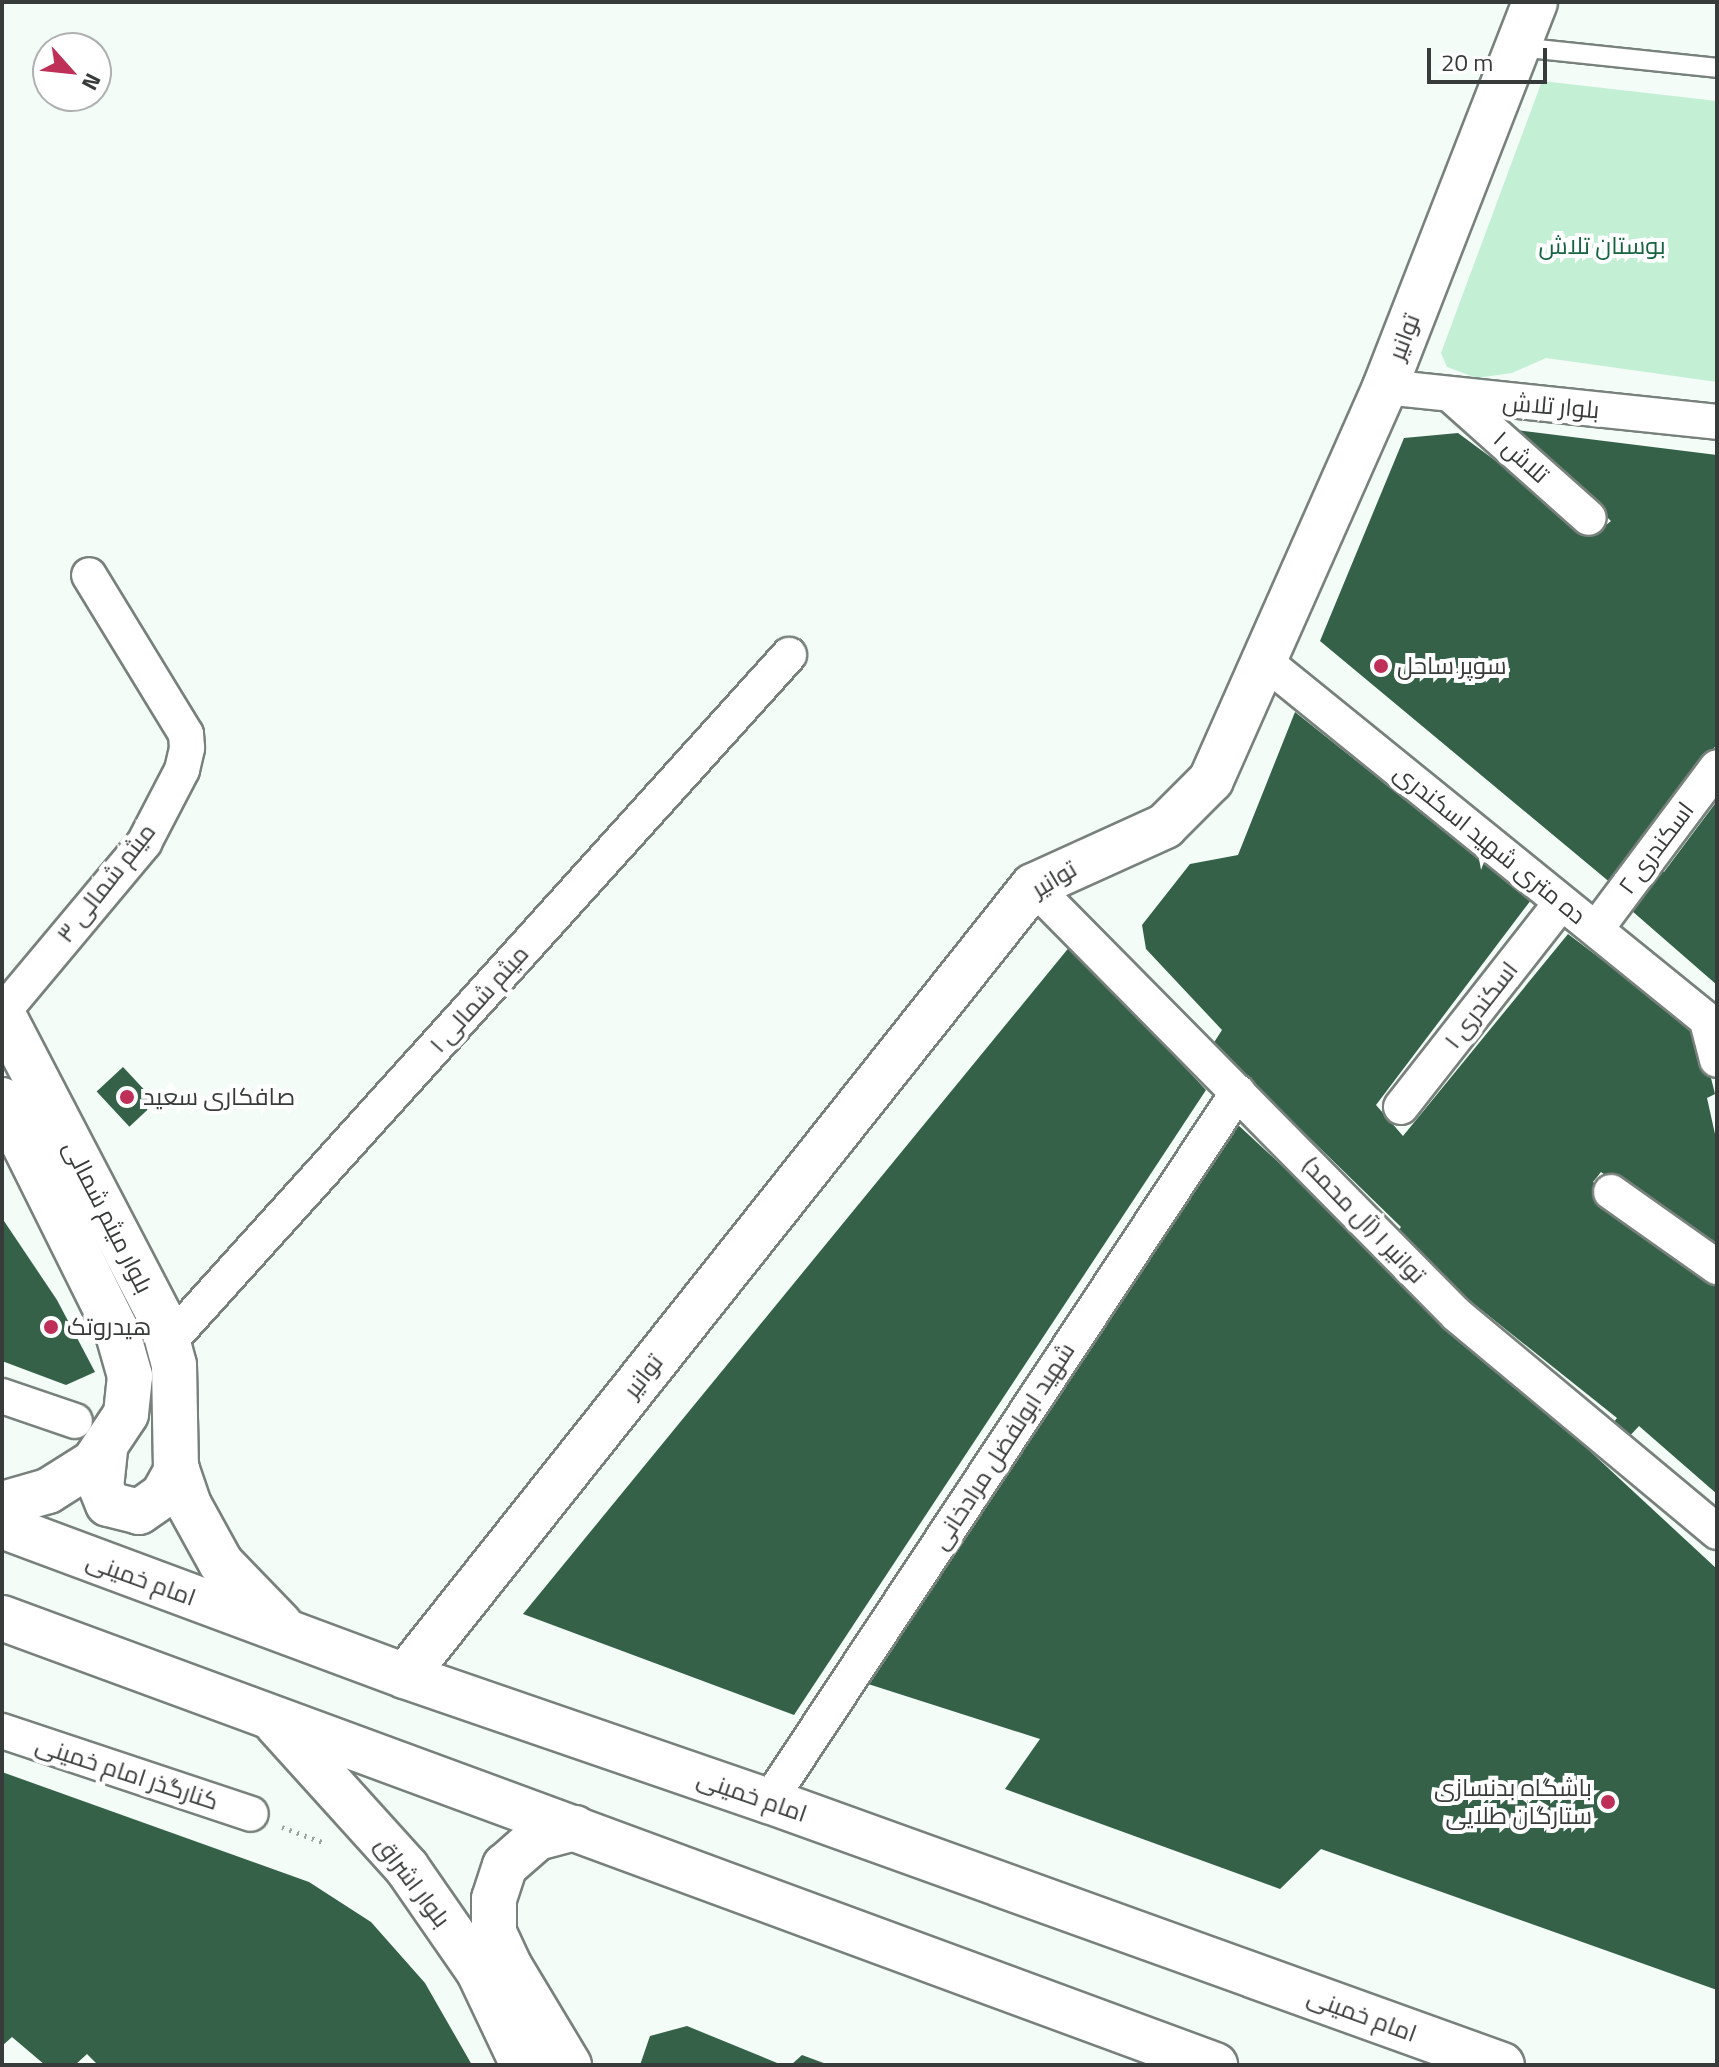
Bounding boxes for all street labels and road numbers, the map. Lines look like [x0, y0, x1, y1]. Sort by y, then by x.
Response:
street label: توانیر [1382, 310, 1426, 364]
street label: بلوار تلاش [1501, 387, 1601, 425]
street label: تلاش ۱ [1487, 425, 1555, 489]
street label: ده متری شهید اسکندری [1388, 758, 1592, 930]
street label: اسکندری ۲ [1612, 796, 1700, 900]
street label: میثم شمالی ۳ [51, 818, 161, 948]
street label: توانیر [1026, 854, 1082, 904]
street label: میثم شمالی ۱ [423, 939, 535, 1059]
street label: اسکندری ۱ [1438, 956, 1524, 1054]
street label: بلوار میثم شمالی [57, 1136, 159, 1298]
street label: توانیر ۱ (آل محمد) [1296, 1151, 1432, 1289]
street label: شهید ابولفضل مرادخانی [925, 1337, 1081, 1555]
street label: توانیر [617, 1348, 669, 1404]
street label: امام خمینی [82, 1546, 200, 1612]
street label: کنارگذر امام خمینی [32, 1730, 222, 1816]
street label: امام خمینی [693, 1764, 811, 1828]
street label: بلوار اشراق [370, 1831, 456, 1933]
street label: امام خمینی [1303, 1982, 1421, 2048]

